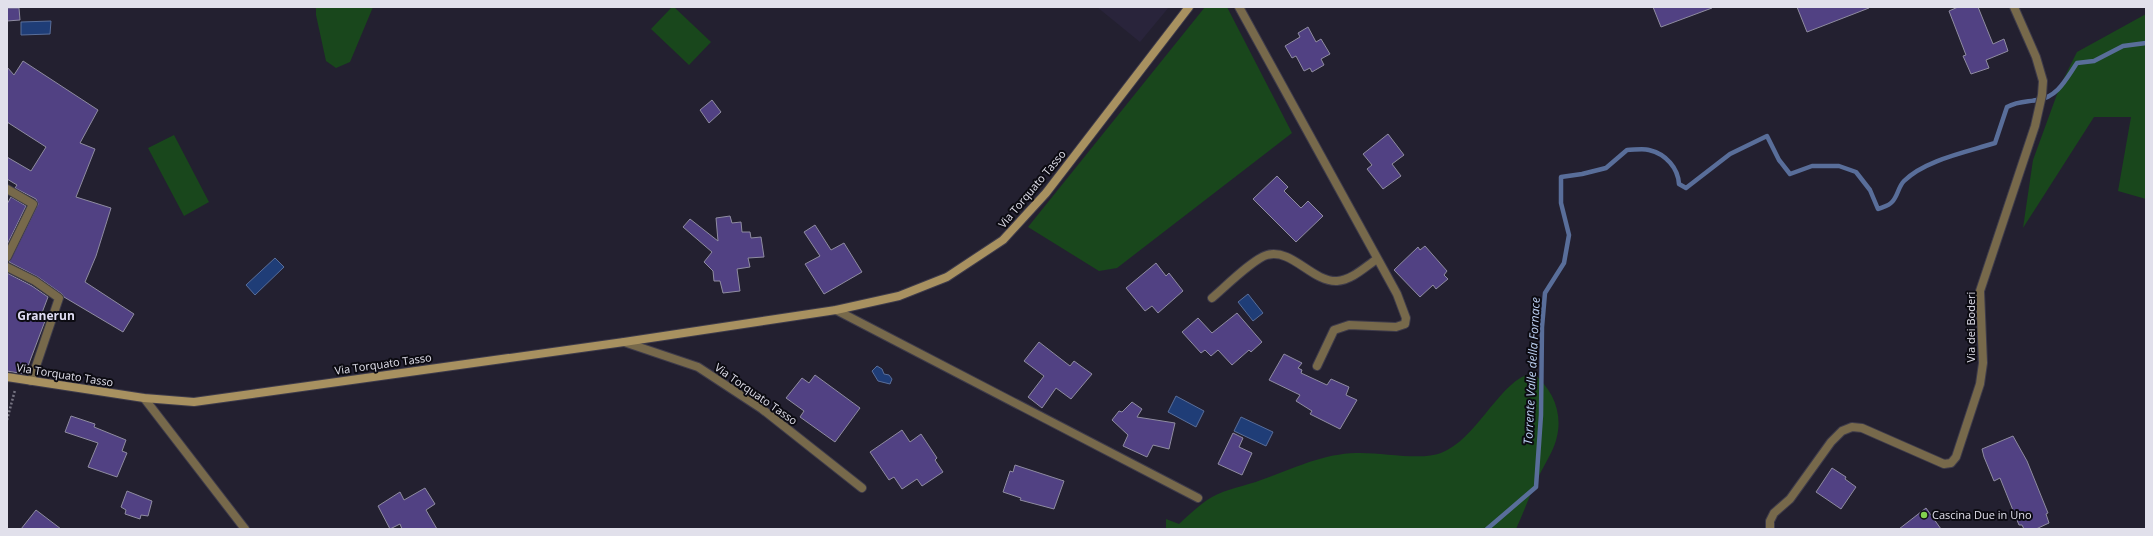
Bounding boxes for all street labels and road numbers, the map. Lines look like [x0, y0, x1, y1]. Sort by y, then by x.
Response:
street label: Via Torquato Tasso [994, 146, 1069, 231]
street label: Via dei Boderi [1963, 292, 1978, 362]
street label: Via Torquato Tasso [333, 349, 433, 378]
street label: Via Torquato Tasso [16, 359, 115, 390]
street label: Via Torquato Tasso [712, 359, 801, 428]

